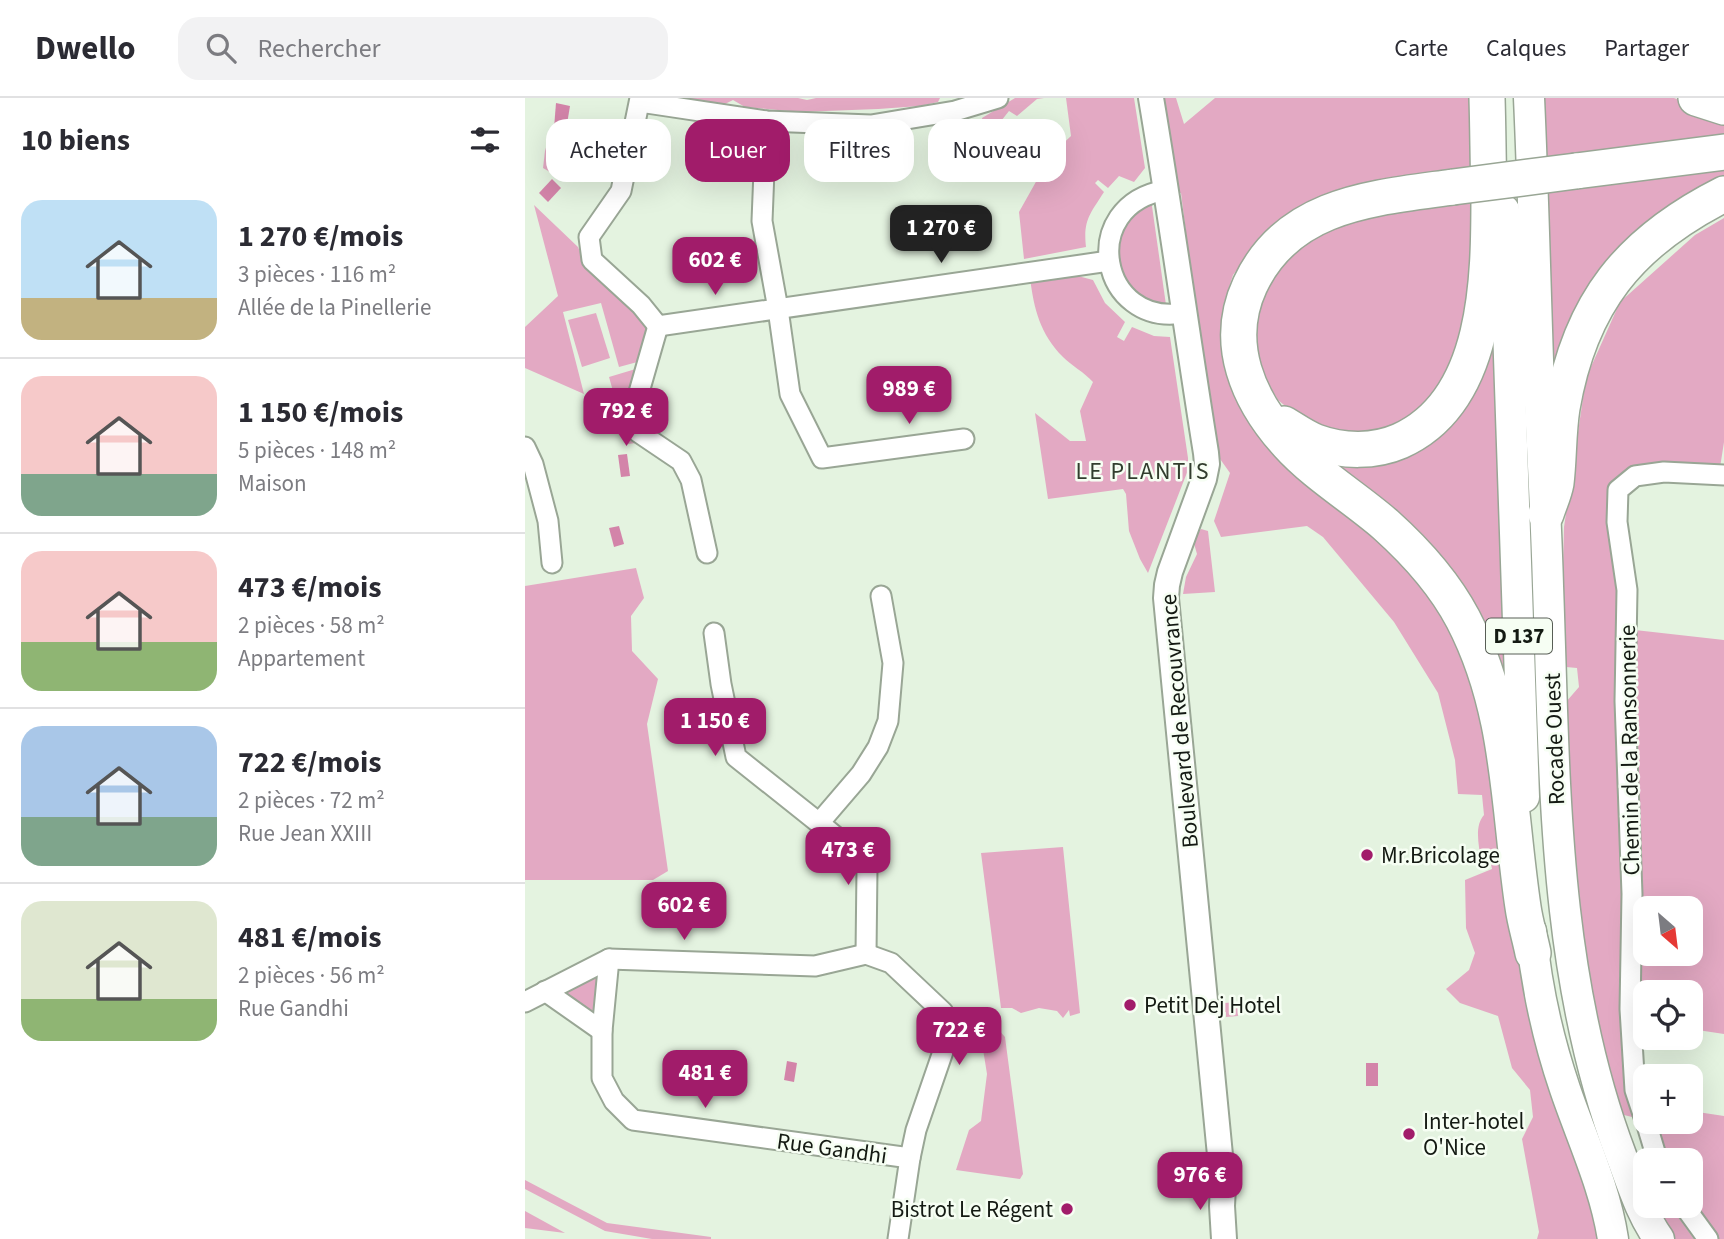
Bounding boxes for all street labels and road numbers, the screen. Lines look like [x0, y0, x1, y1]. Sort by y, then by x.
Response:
street label: Boulevard de Recouvrance [1152, 593, 1207, 849]
road number: D 137 [1486, 618, 1552, 654]
street label: Chemin de la Ransonnerie [1611, 624, 1648, 876]
street label: Rocade Ouest [1536, 672, 1573, 806]
street label: Rue Gandhi [775, 1124, 889, 1173]

